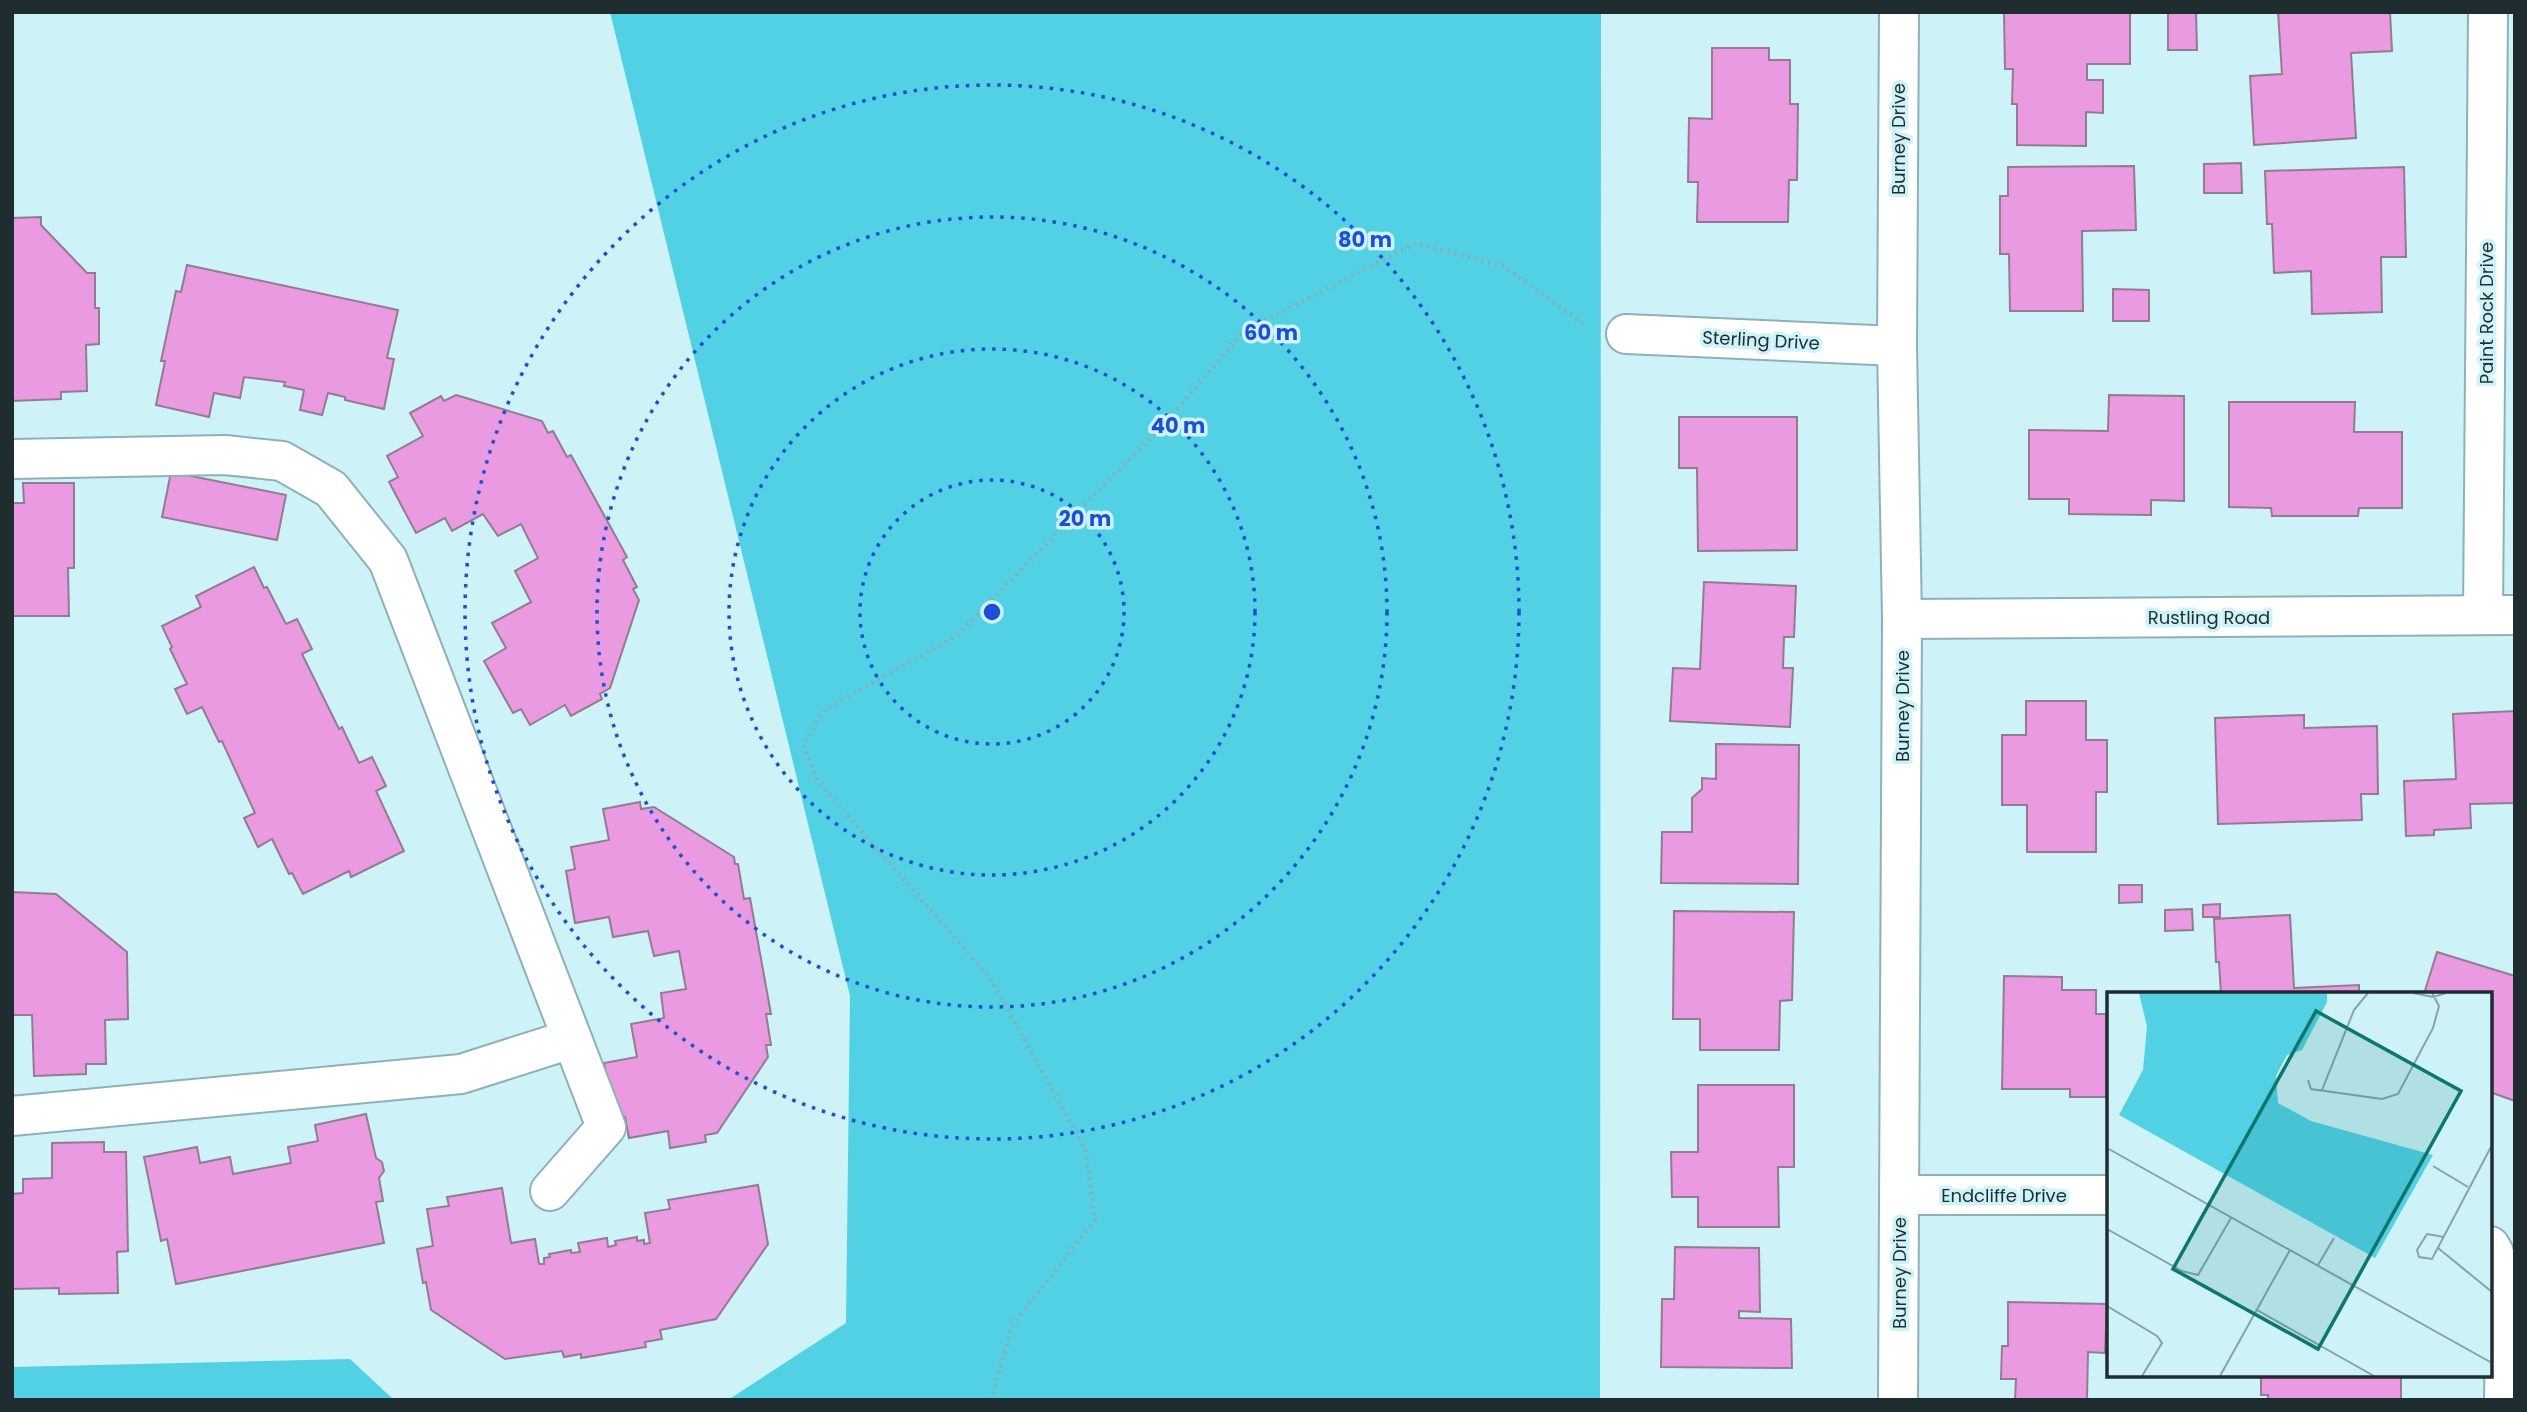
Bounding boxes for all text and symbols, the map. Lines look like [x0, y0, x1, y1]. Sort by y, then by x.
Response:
street label: Burney Drive [1886, 83, 1911, 195]
text: 80 m [1338, 225, 1392, 254]
street label: Paint Rock Drive [2474, 242, 2499, 384]
text: 60 m [1244, 318, 1298, 347]
street label: Sterling Drive [1702, 324, 1820, 356]
text: 40 m [1151, 411, 1205, 440]
text: 20 m [1059, 504, 1111, 533]
centre of rings [980, 600, 1004, 624]
street label: Rustling Road [2148, 605, 2270, 630]
street label: Burney Drive [1890, 650, 1915, 762]
inset map [2107, 992, 2492, 1377]
street label: Endcliffe Drive [1941, 1183, 2067, 1208]
street label: Burney Drive [1887, 1217, 1912, 1329]

